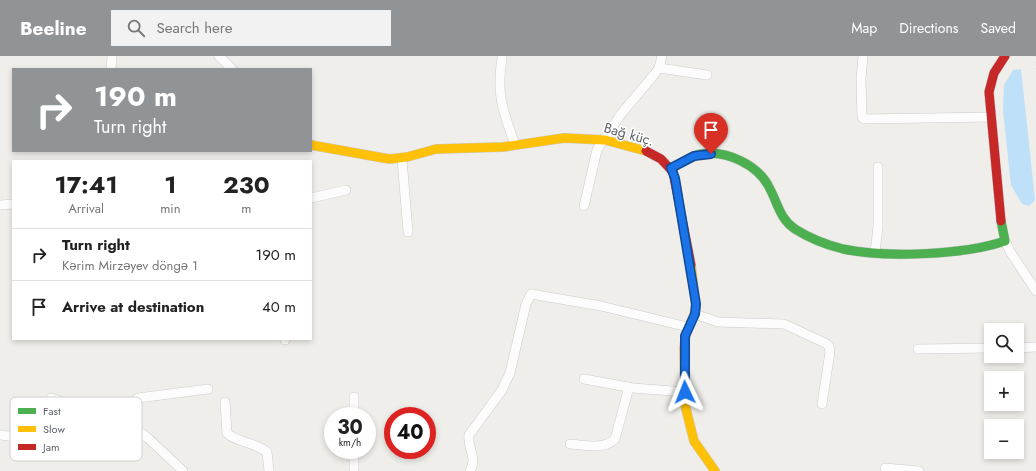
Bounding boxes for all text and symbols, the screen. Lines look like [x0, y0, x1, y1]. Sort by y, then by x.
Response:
search box [111, 10, 391, 46]
text: Beeline [20, 15, 87, 42]
icon: search [125, 17, 147, 39]
text: Search here [157, 17, 232, 39]
text: Map [851, 18, 877, 38]
text: Directions [899, 18, 959, 38]
text: Saved [981, 18, 1016, 38]
text: 190 m [94, 76, 177, 117]
icon: right [28, 84, 80, 136]
pin [694, 113, 728, 154]
text: Turn right [94, 114, 166, 140]
street label: Bağ küç. [602, 117, 656, 151]
icon: arrive [700, 119, 722, 141]
text: 17:41 [54, 167, 118, 202]
text: 1 [164, 167, 177, 202]
text: 230 [223, 167, 270, 202]
text: Arrival [68, 199, 104, 218]
text: min [160, 199, 181, 218]
text: m [241, 199, 251, 218]
text: Turn right [62, 234, 130, 256]
icon: right [28, 244, 50, 266]
text: 190 m [255, 244, 296, 266]
text: Kərim Mirzəyev döngə 1 [62, 256, 198, 275]
icon: arrive [28, 296, 50, 318]
text: Arrive at destination [62, 296, 204, 318]
text: 40 m [262, 296, 296, 318]
map controls [984, 323, 1024, 459]
button: search [984, 323, 1024, 363]
position arrow [664, 371, 706, 413]
button: + [984, 371, 1024, 411]
legend [10, 397, 142, 461]
text: Fast [43, 403, 61, 419]
speed limit sign: 40 [384, 407, 436, 459]
text: 30 [337, 413, 363, 442]
button: − [984, 419, 1024, 459]
text: Slow [43, 421, 65, 437]
text: km/h [339, 435, 361, 450]
text: Jam [41, 439, 60, 455]

